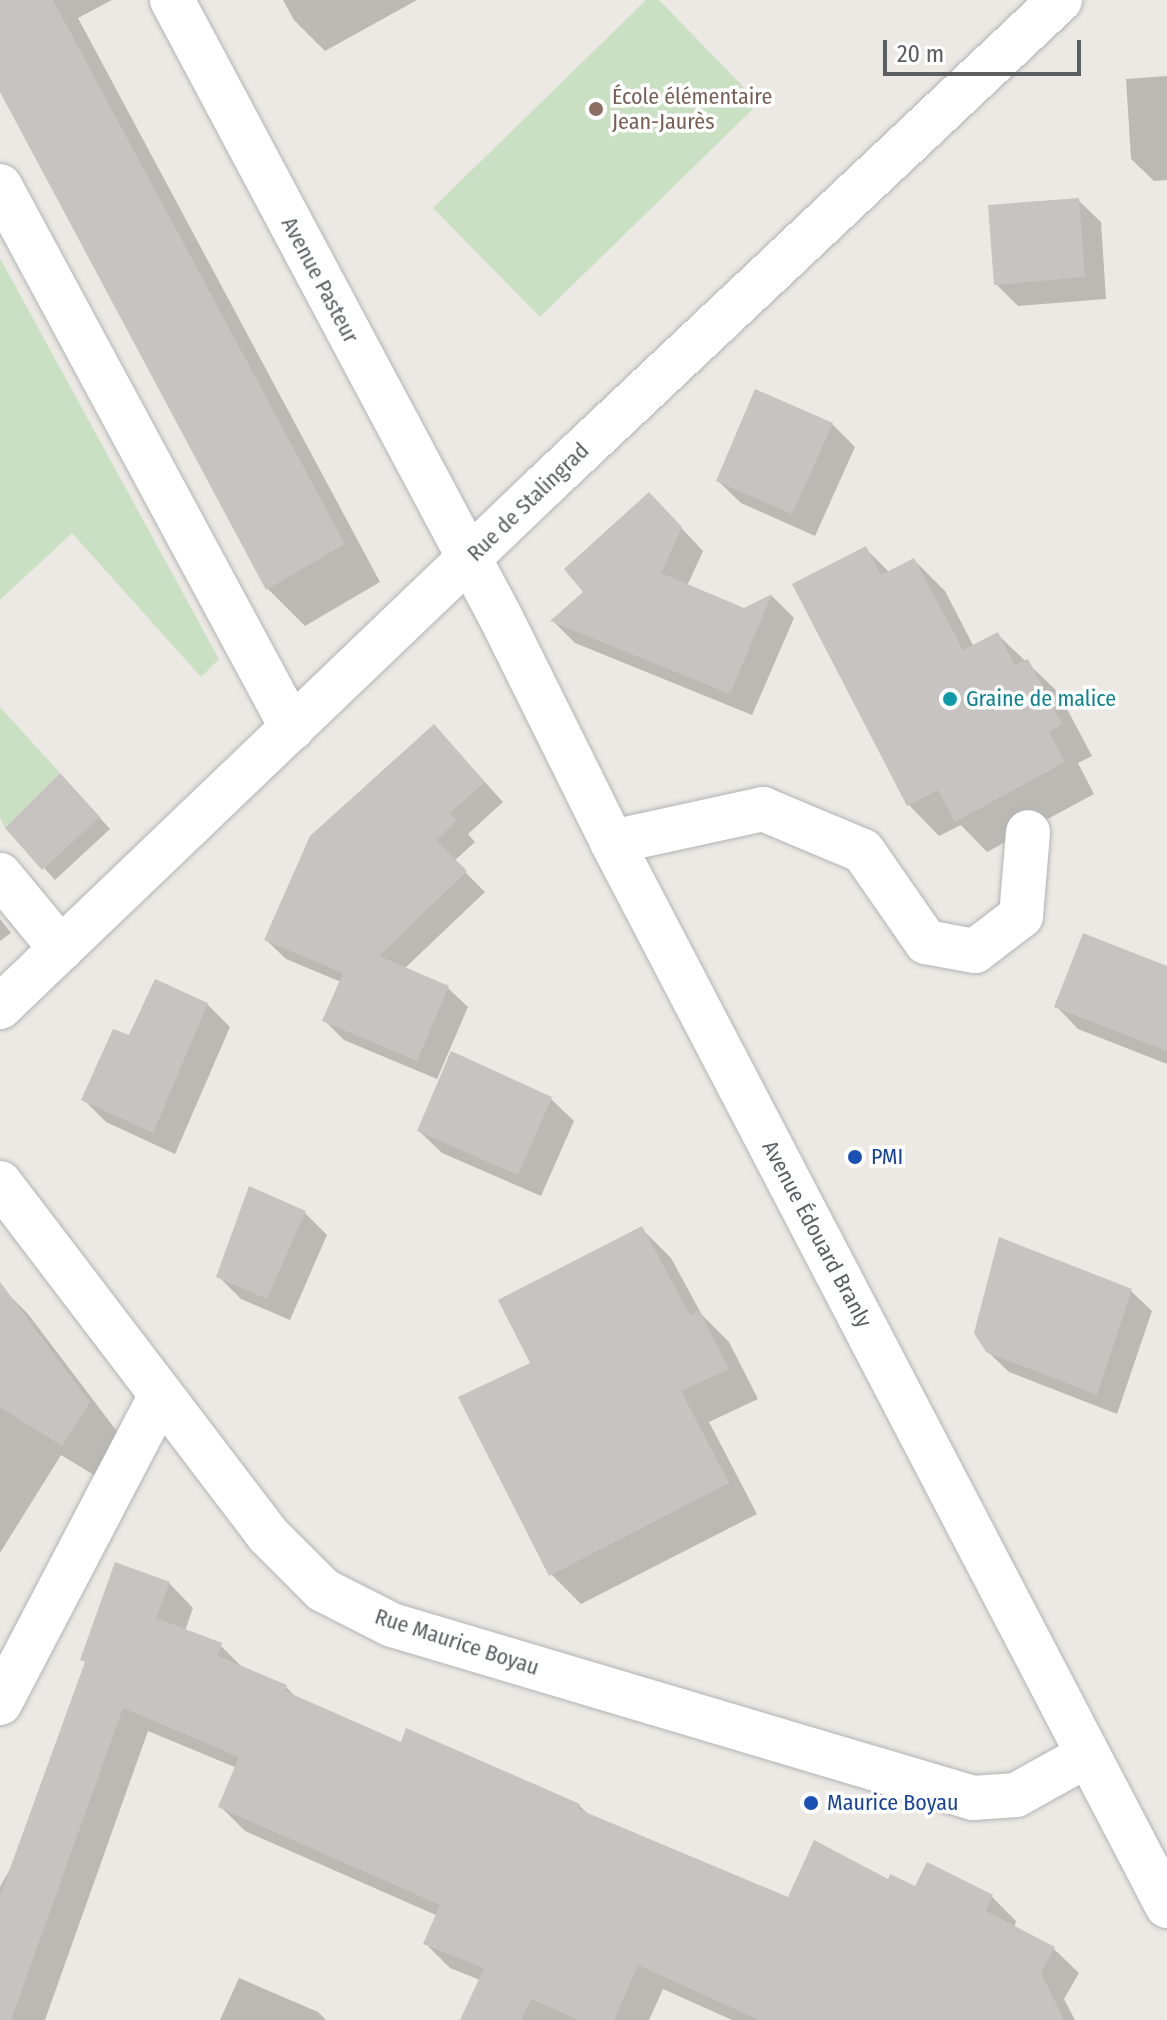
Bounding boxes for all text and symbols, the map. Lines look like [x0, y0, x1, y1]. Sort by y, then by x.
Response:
scale bar [887, 24, 1085, 74]
text: 20 m [897, 40, 944, 68]
place label: École élémentaire Jean-Jaurès [612, 83, 772, 134]
marker: École élémentaire Jean-Jaurès [587, 100, 605, 118]
street label: Avenue Pasteur [276, 213, 364, 347]
street label: Rue de Stalingrad [462, 437, 594, 567]
place label: Graine de malice [966, 686, 1116, 712]
marker: Graine de malice [941, 690, 959, 708]
street label: Avenue Édouard Branly [757, 1136, 877, 1332]
place label: PMI [871, 1144, 903, 1170]
marker: PMI [846, 1148, 864, 1166]
street label: Rue Maurice Boyau [372, 1603, 542, 1681]
place label: Maurice Boyau [827, 1790, 958, 1816]
marker: Maurice Boyau [802, 1794, 820, 1812]

